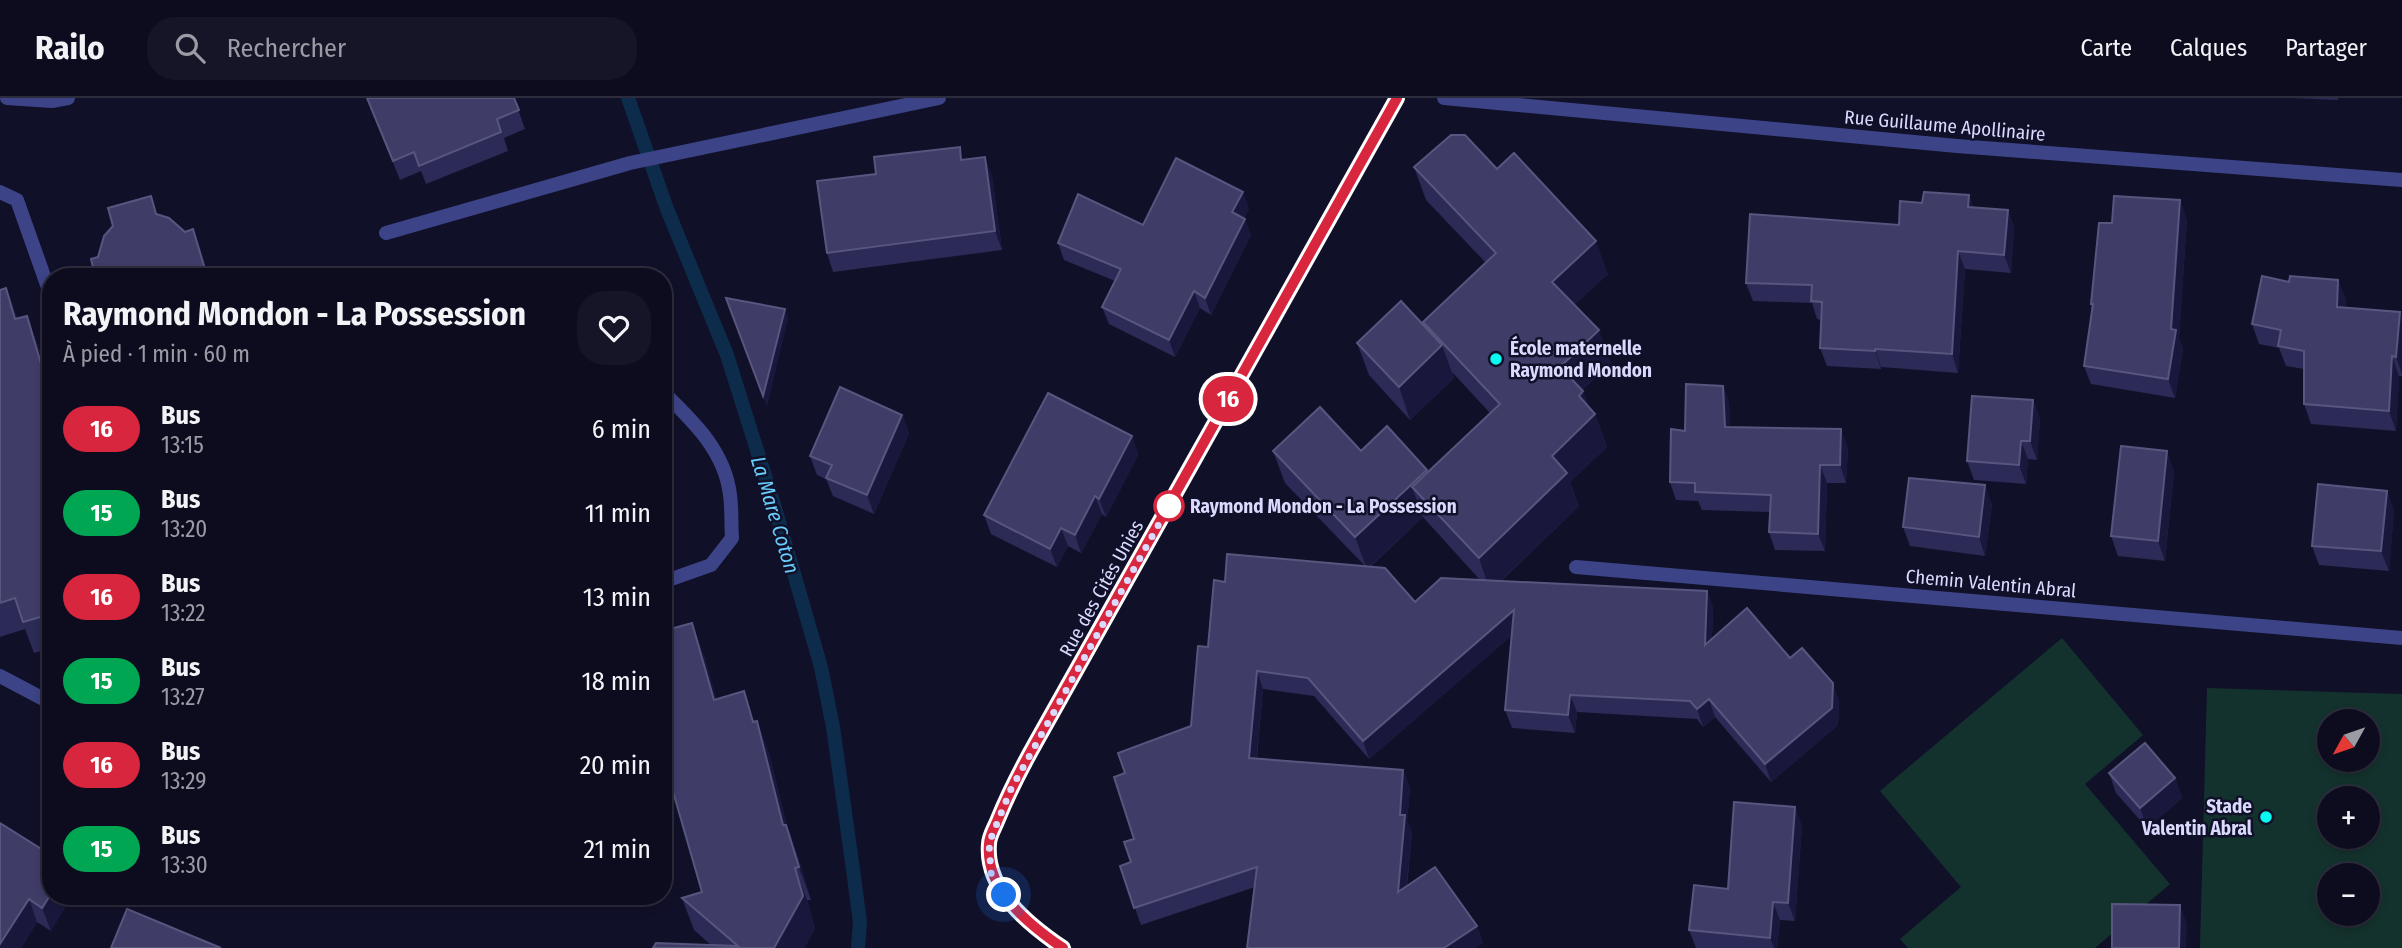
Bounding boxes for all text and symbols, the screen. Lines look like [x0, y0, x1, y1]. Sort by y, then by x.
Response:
search box [147, 17, 637, 80]
text: Railo [35, 28, 105, 68]
icon: search [171, 29, 209, 67]
text: Rechercher [227, 33, 346, 64]
text: Carte [2081, 34, 2132, 62]
text: Calques [2170, 34, 2247, 62]
text: Partager [2285, 34, 2367, 62]
street label: Rue Guillaume Apollinaire [1843, 105, 2047, 146]
button: heart [577, 291, 651, 365]
text: Raymond Mondon - La Possession [63, 294, 526, 334]
place label: École maternelle Raymond Mondon [1510, 335, 1652, 382]
text: À pied · 1 min · 60 m [63, 340, 250, 368]
marker: École maternelle Raymond Mondon [1488, 351, 1504, 367]
line badge: 16 [1196, 376, 1260, 422]
text: 16 [1217, 385, 1239, 413]
text: Bus [161, 400, 200, 431]
text: 6 min [592, 414, 651, 445]
text: 16 [90, 415, 113, 443]
text: 13:15 [161, 431, 204, 459]
water label: La Mare Coton [745, 453, 805, 577]
text: Bus [161, 484, 200, 515]
marker: Raymond Mondon - La Possession [1154, 491, 1184, 521]
place label: Raymond Mondon - La Possession [1190, 495, 1457, 518]
text: 11 min [585, 498, 651, 529]
text: 15 [91, 499, 112, 527]
text: 13:20 [161, 515, 207, 543]
street label: Rue des Cités Unies [1055, 516, 1148, 660]
street label: Chemin Valentin Abral [1905, 565, 2077, 602]
text: Bus [161, 568, 200, 599]
text: 13 min [583, 582, 651, 613]
text: 16 [90, 583, 113, 611]
text: 13:22 [161, 599, 206, 627]
text: Bus [161, 652, 200, 683]
text: 18 min [582, 666, 651, 697]
text: 15 [91, 667, 112, 695]
text: 13:27 [161, 683, 205, 711]
north arrow [2317, 709, 2380, 772]
map controls [2317, 709, 2380, 926]
text: Bus [161, 736, 200, 767]
text: 20 min [580, 750, 651, 781]
text: 16 [90, 751, 113, 779]
text: 13:29 [161, 767, 206, 795]
button: + [2317, 786, 2380, 849]
place label: Stade Valentin Abral [2141, 795, 2253, 840]
marker: Stade Valentin Abral [2258, 809, 2274, 825]
text: Bus [161, 820, 200, 851]
text: 21 min [584, 834, 651, 865]
text: 15 [91, 835, 112, 863]
text: 13:30 [161, 851, 208, 879]
button: − [2317, 863, 2380, 926]
your location [986, 877, 1021, 912]

